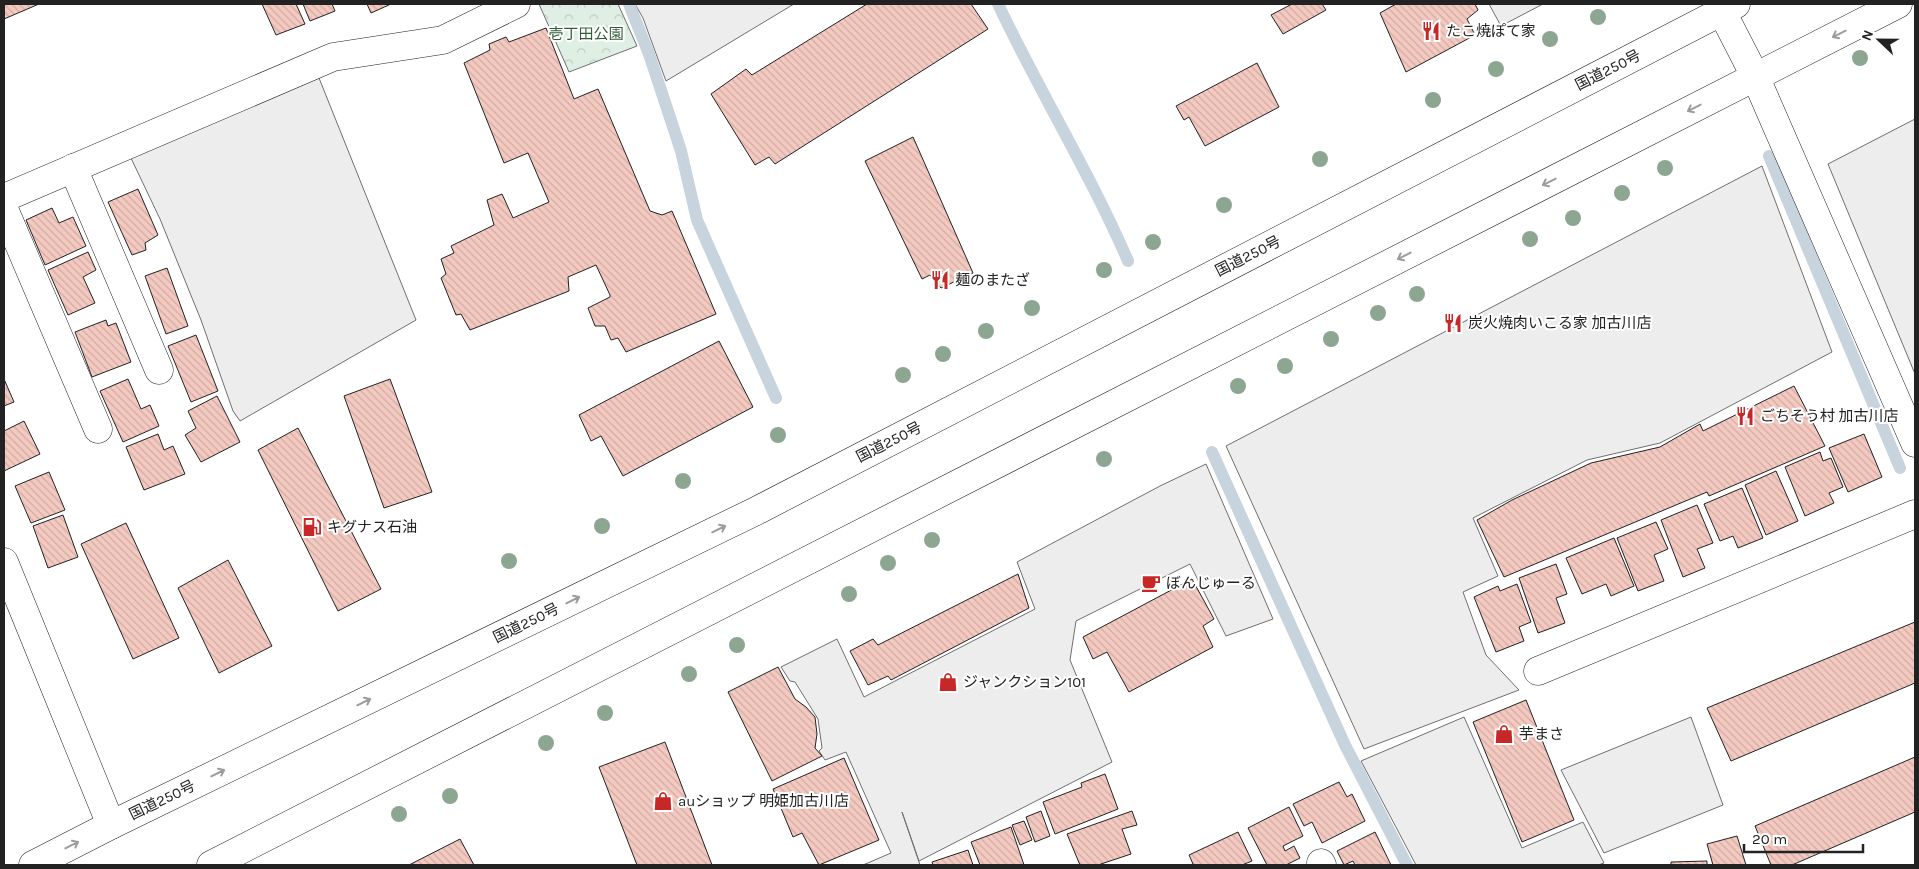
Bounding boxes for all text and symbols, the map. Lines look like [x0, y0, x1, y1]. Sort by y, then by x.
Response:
north arrow [1854, 15, 1904, 65]
restaurant icon: たこ焼ぽて家 [1420, 20, 1442, 42]
place label: たこ焼ぽて家 [1446, 22, 1536, 40]
park label: 壱丁田公園 [548, 25, 624, 43]
text: N [1858, 27, 1877, 43]
one-way arrow [1831, 29, 1846, 39]
street label: 国道250号 [1572, 46, 1644, 94]
one-way arrow [1687, 104, 1702, 113]
one-way arrow [1542, 178, 1557, 187]
street label: 国道250号 [1212, 232, 1284, 280]
one-way arrow [1397, 251, 1412, 261]
restaurant icon: 麺のまたざ [929, 269, 951, 291]
place label: 麺のまたざ [955, 271, 1030, 289]
restaurant icon: 炭火焼肉いこる家 加古川店 [1442, 312, 1464, 334]
place label: 炭火焼肉いこる家 加古川店 [1468, 314, 1652, 332]
restaurant icon: ごちそう村 加古川店 [1734, 405, 1756, 427]
place label: ごちそう村 加古川店 [1760, 407, 1899, 425]
street label: 国道250号 [853, 418, 925, 466]
fuel station icon: キグナス石油 [301, 516, 323, 538]
place label: キグナス石油 [327, 518, 417, 536]
one-way arrow [711, 524, 726, 533]
cafe icon: ぼんじゅーる [1140, 572, 1162, 594]
place label: ぼんじゅーる [1166, 574, 1256, 592]
one-way arrow [565, 595, 580, 604]
street label: 国道250号 [490, 599, 562, 647]
shop icon: ジャンクション101 [937, 671, 959, 693]
place label: ジャンクション101 [963, 673, 1086, 691]
one-way arrow [356, 696, 371, 706]
shop icon: 芋まさ [1493, 723, 1515, 745]
place label: 芋まさ [1519, 725, 1564, 743]
one-way arrow [210, 767, 225, 777]
street label: 国道250号 [126, 776, 198, 824]
shop icon: auショップ 明姫加古川店 [652, 790, 674, 812]
place label: auショップ 明姫加古川店 [678, 792, 849, 810]
scale bar [1744, 822, 1863, 854]
text: 20 m [1752, 830, 1787, 848]
one-way arrow [64, 840, 79, 849]

